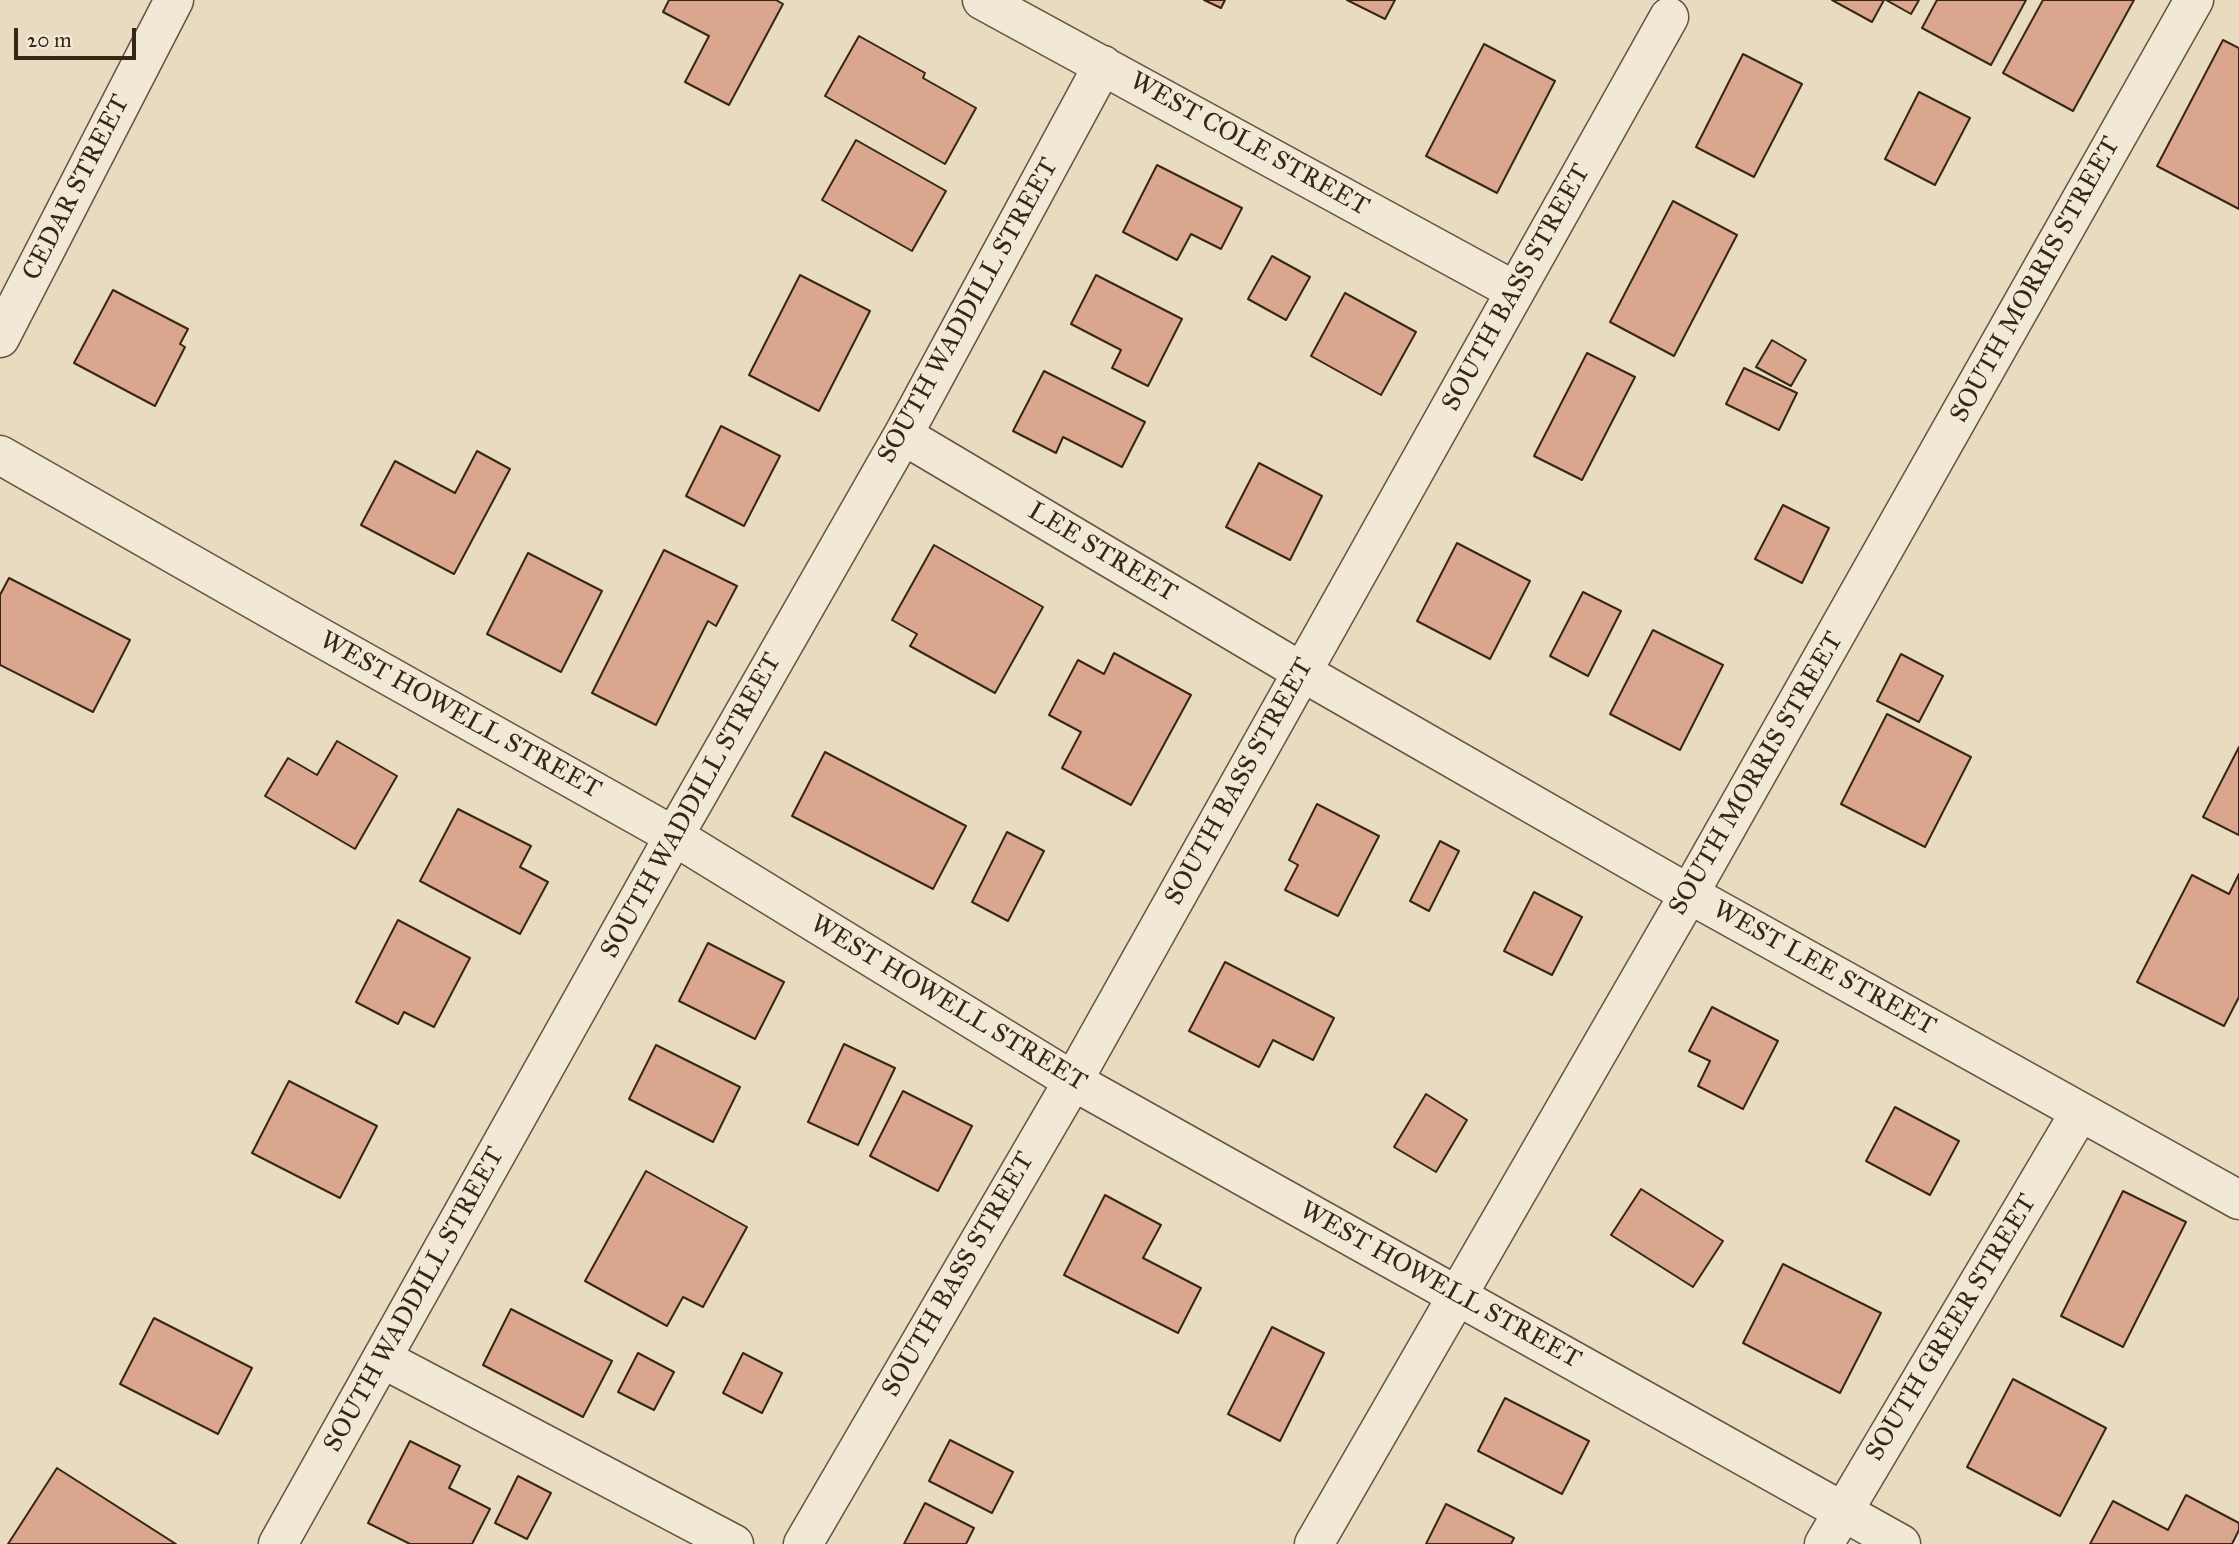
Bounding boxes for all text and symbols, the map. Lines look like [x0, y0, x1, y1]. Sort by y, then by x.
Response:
scale bar [18, 14, 140, 58]
text: 20 m [27, 27, 72, 53]
street label: WEST COLE STREET [1124, 66, 1374, 224]
street label: CEDAR STREET [17, 90, 137, 286]
street label: SOUTH MORRIS STREET [1944, 132, 2128, 428]
street label: SOUTH WADDILL STREET [872, 153, 1066, 469]
street label: SOUTH BASS STREET [1436, 159, 1598, 417]
street label: LEE STREET [1022, 496, 1182, 610]
street label: WEST HOWELL STREET [314, 626, 606, 806]
street label: SOUTH MORRIS STREET [1663, 627, 1851, 921]
street label: SOUTH WADDILL STREET [595, 648, 789, 964]
street label: SOUTH BASS STREET [1159, 653, 1321, 911]
street label: WEST LEE STREET [1707, 895, 1941, 1043]
street label: WEST HOWELL STREET [804, 909, 1092, 1099]
street label: SOUTH WADDILL STREET [318, 1142, 512, 1458]
street label: SOUTH BASS STREET [876, 1147, 1042, 1403]
street label: SOUTH GREER STREET [1860, 1189, 2044, 1467]
street label: WEST HOWELL STREET [1294, 1196, 1586, 1376]

